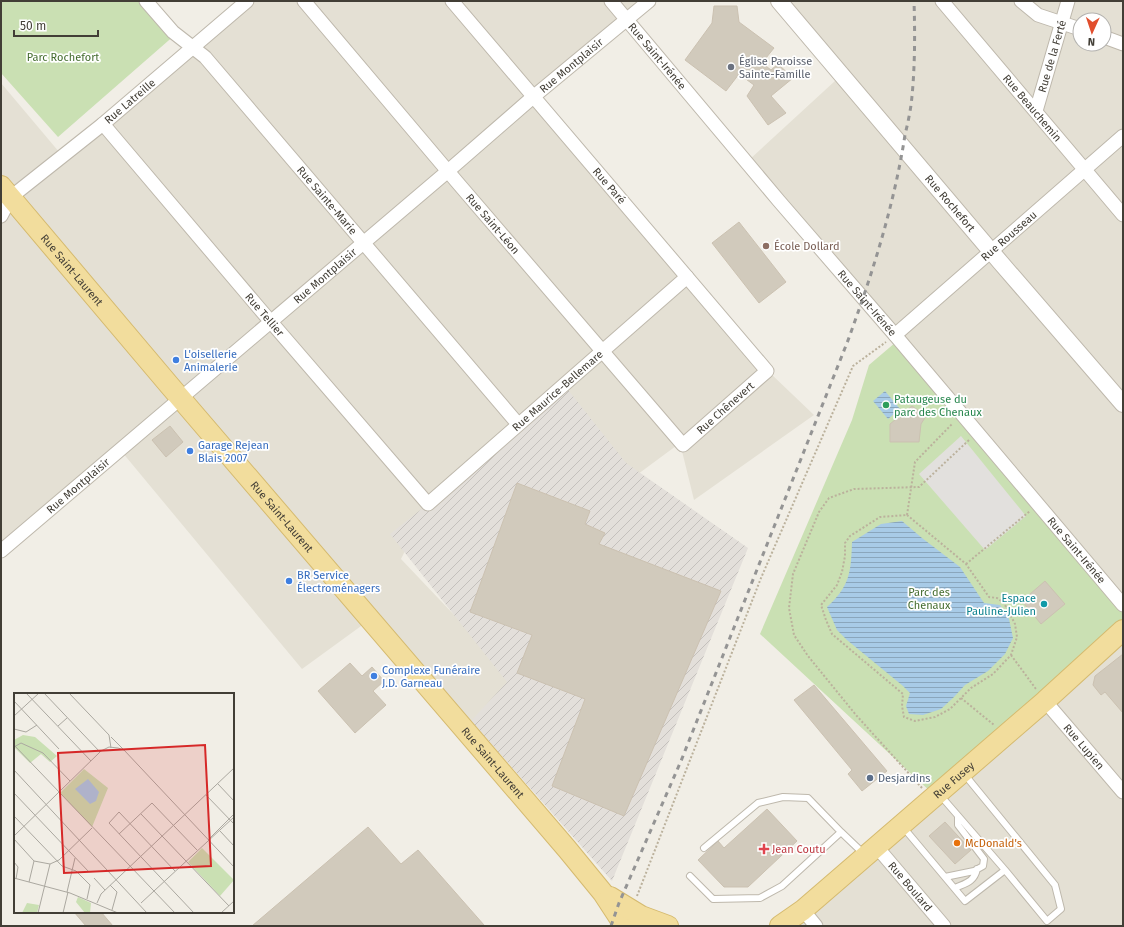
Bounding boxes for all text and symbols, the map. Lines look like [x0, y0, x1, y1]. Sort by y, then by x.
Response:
scale bar [14, 12, 98, 38]
north arrow [1072, 12, 1112, 52]
text: 50 m [20, 19, 46, 33]
street label: Rue de la Ferté [1035, 19, 1069, 94]
street label: Rue Saint-Irénée [626, 20, 689, 92]
street label: Rue Montplaisir [537, 35, 606, 95]
text: N [1088, 35, 1095, 48]
park label: Parc Rochefort [27, 51, 99, 64]
place label: Église Paroisse Sainte-Famille [739, 54, 812, 81]
marker: Église Paroisse Sainte-Famille [726, 62, 736, 72]
street label: Rue Beauchemin [1000, 72, 1064, 144]
street label: Rue Latreille [102, 76, 158, 126]
street label: Rue Sainte-Marie [294, 163, 360, 237]
street label: Rue Paré [590, 165, 628, 207]
street label: Rue Rochefort [922, 172, 978, 234]
street label: Rue Saint-Léon [463, 191, 522, 257]
street label: Rue Rousseau [978, 208, 1039, 264]
street label: Rue Saint-Laurent [38, 232, 106, 308]
place label: École Dollard [774, 239, 840, 253]
marker: École Dollard [761, 241, 771, 251]
street label: Rue Montplaisir [291, 245, 360, 306]
street label: Rue Saint-Irénée [835, 267, 899, 339]
street label: Rue Tellier [243, 290, 287, 339]
street label: Rue Maurice-Bellemare [509, 347, 605, 434]
place label: L'oisellerie Animalerie [184, 348, 238, 374]
marker: L'oisellerie Animalerie [171, 355, 181, 365]
street label: Rue Chênevert [694, 379, 757, 437]
place label: Pataugeuse du parc des Chenaux [894, 393, 982, 419]
marker: Pataugeuse du parc des Chenaux [881, 400, 891, 410]
place label: Garage Rejean Blais 2007 [198, 439, 269, 465]
marker: Garage Rejean Blais 2007 [185, 446, 195, 456]
street label: Rue Montplaisir [44, 455, 113, 516]
street label: Rue Saint-Laurent [248, 478, 316, 555]
street label: Rue Saint-Irénée [1045, 514, 1108, 586]
place label: BR Service Électroménagers [297, 569, 380, 595]
marker: BR Service Électroménagers [284, 576, 294, 586]
park label: Parc des Chenaux [908, 586, 951, 612]
place label: Espace Pauline-Julien [966, 592, 1036, 618]
marker: Espace Pauline-Julien [1039, 599, 1049, 609]
place label: Complexe Funéraire J.D. Garneau [382, 664, 480, 690]
marker: Complexe Funéraire J.D. Garneau [369, 671, 379, 681]
inset map [14, 693, 234, 913]
street label: Rue Lupien [1061, 721, 1107, 772]
street label: Rue Saint-Laurent [459, 724, 527, 801]
street label: Rue Fusey [930, 758, 977, 801]
place label: Desjardins [878, 772, 930, 785]
marker: Desjardins [865, 773, 875, 783]
place label: McDonald's [965, 837, 1022, 850]
marker: McDonald's [952, 838, 962, 848]
place label: Jean Coutu [772, 843, 826, 856]
marker: Jean Coutu [759, 844, 769, 854]
street label: Rue Boulard [886, 859, 935, 914]

